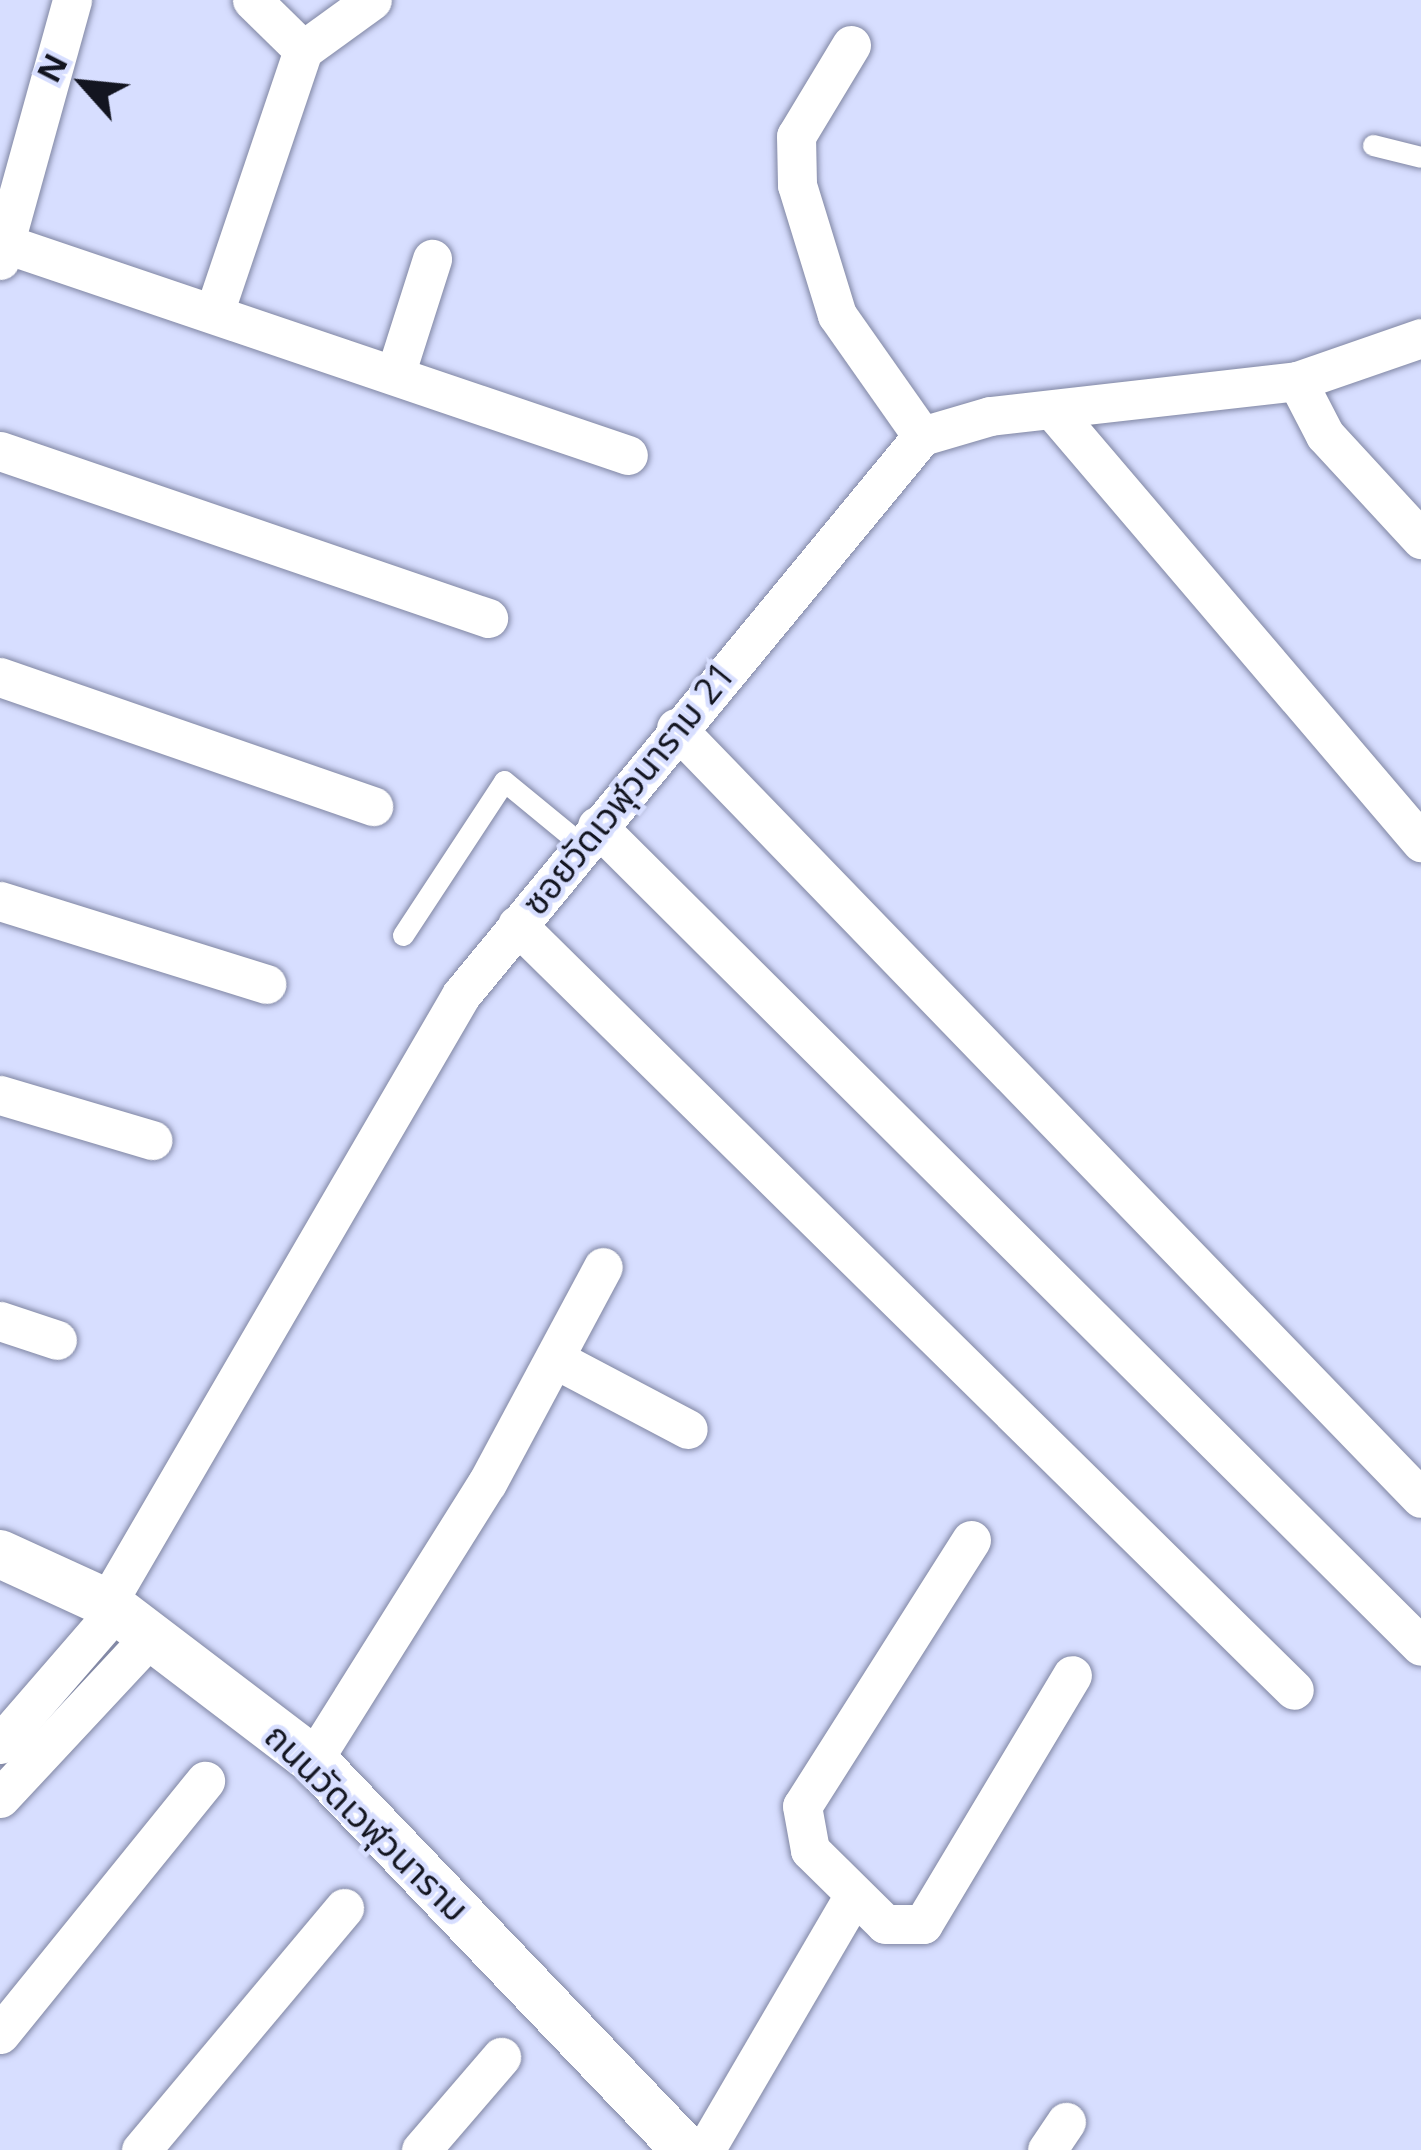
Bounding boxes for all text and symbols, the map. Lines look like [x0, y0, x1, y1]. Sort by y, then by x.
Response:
north arrow [24, 24, 144, 144]
text: N [25, 45, 78, 90]
street label: ซอยวัดเวฬุวนาราม 21 [513, 653, 743, 923]
street label: ถนนวัดเวฬุวนาราม [256, 1714, 478, 1930]

